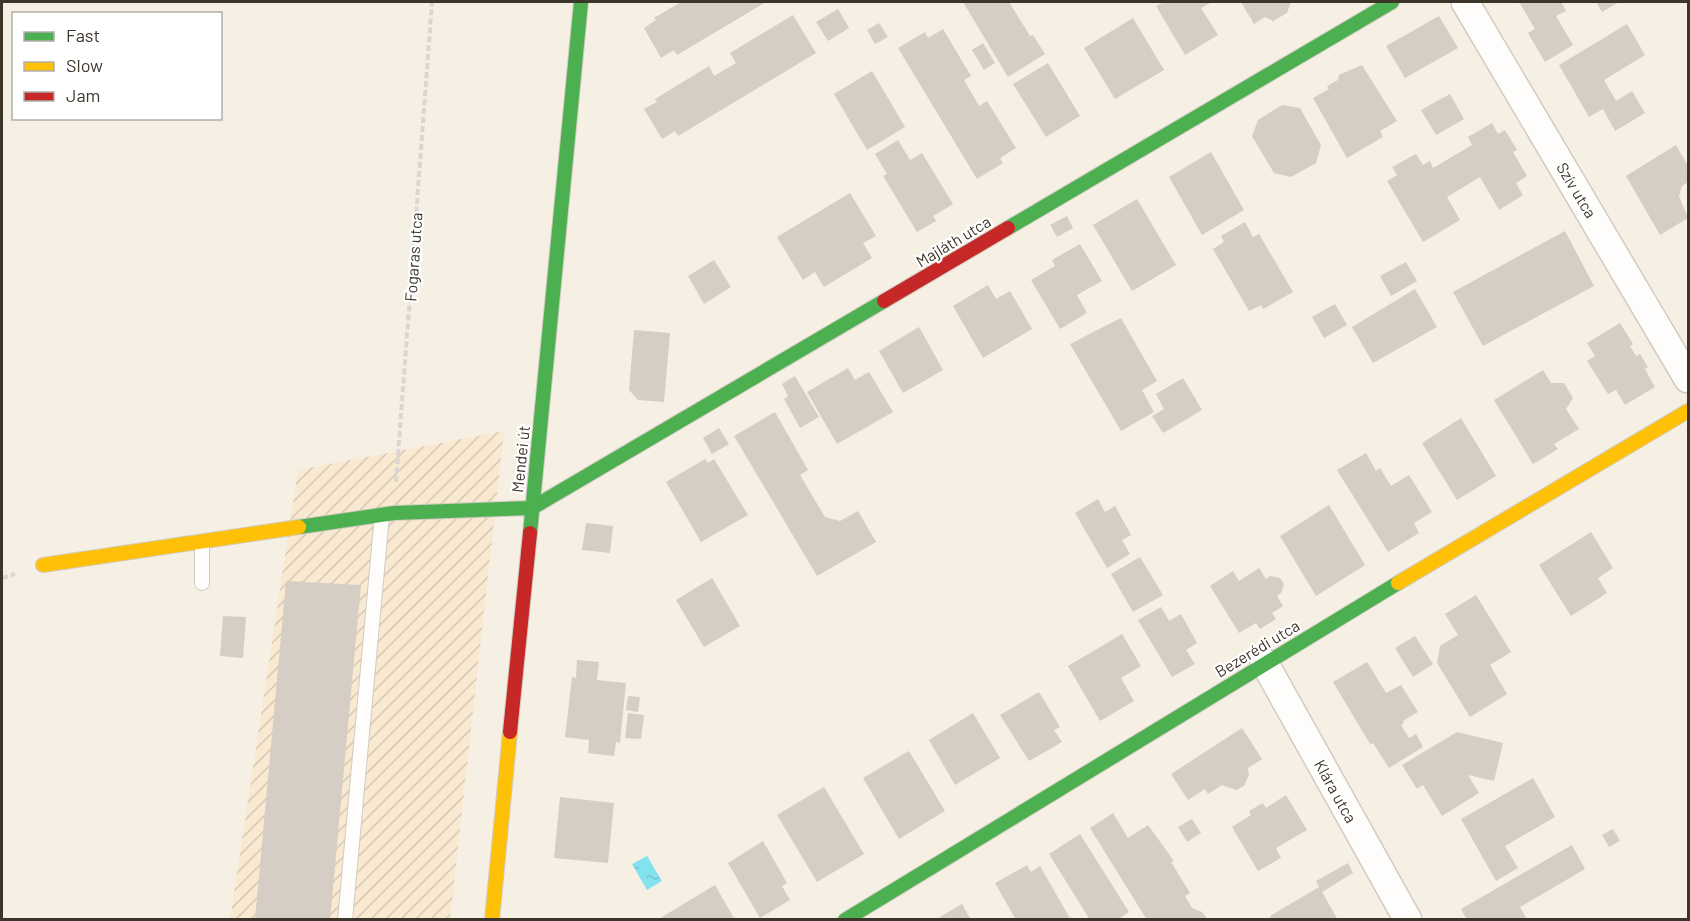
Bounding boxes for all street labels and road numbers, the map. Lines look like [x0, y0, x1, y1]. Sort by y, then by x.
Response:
street label: Szív utca [1553, 159, 1601, 221]
street label: Majláth utca [912, 211, 994, 271]
street label: Fogaras utca [400, 212, 426, 302]
street label: Mendei út [507, 424, 533, 494]
street label: Bezerédi utca [1211, 615, 1303, 681]
street label: Klára utca [1311, 756, 1361, 826]

